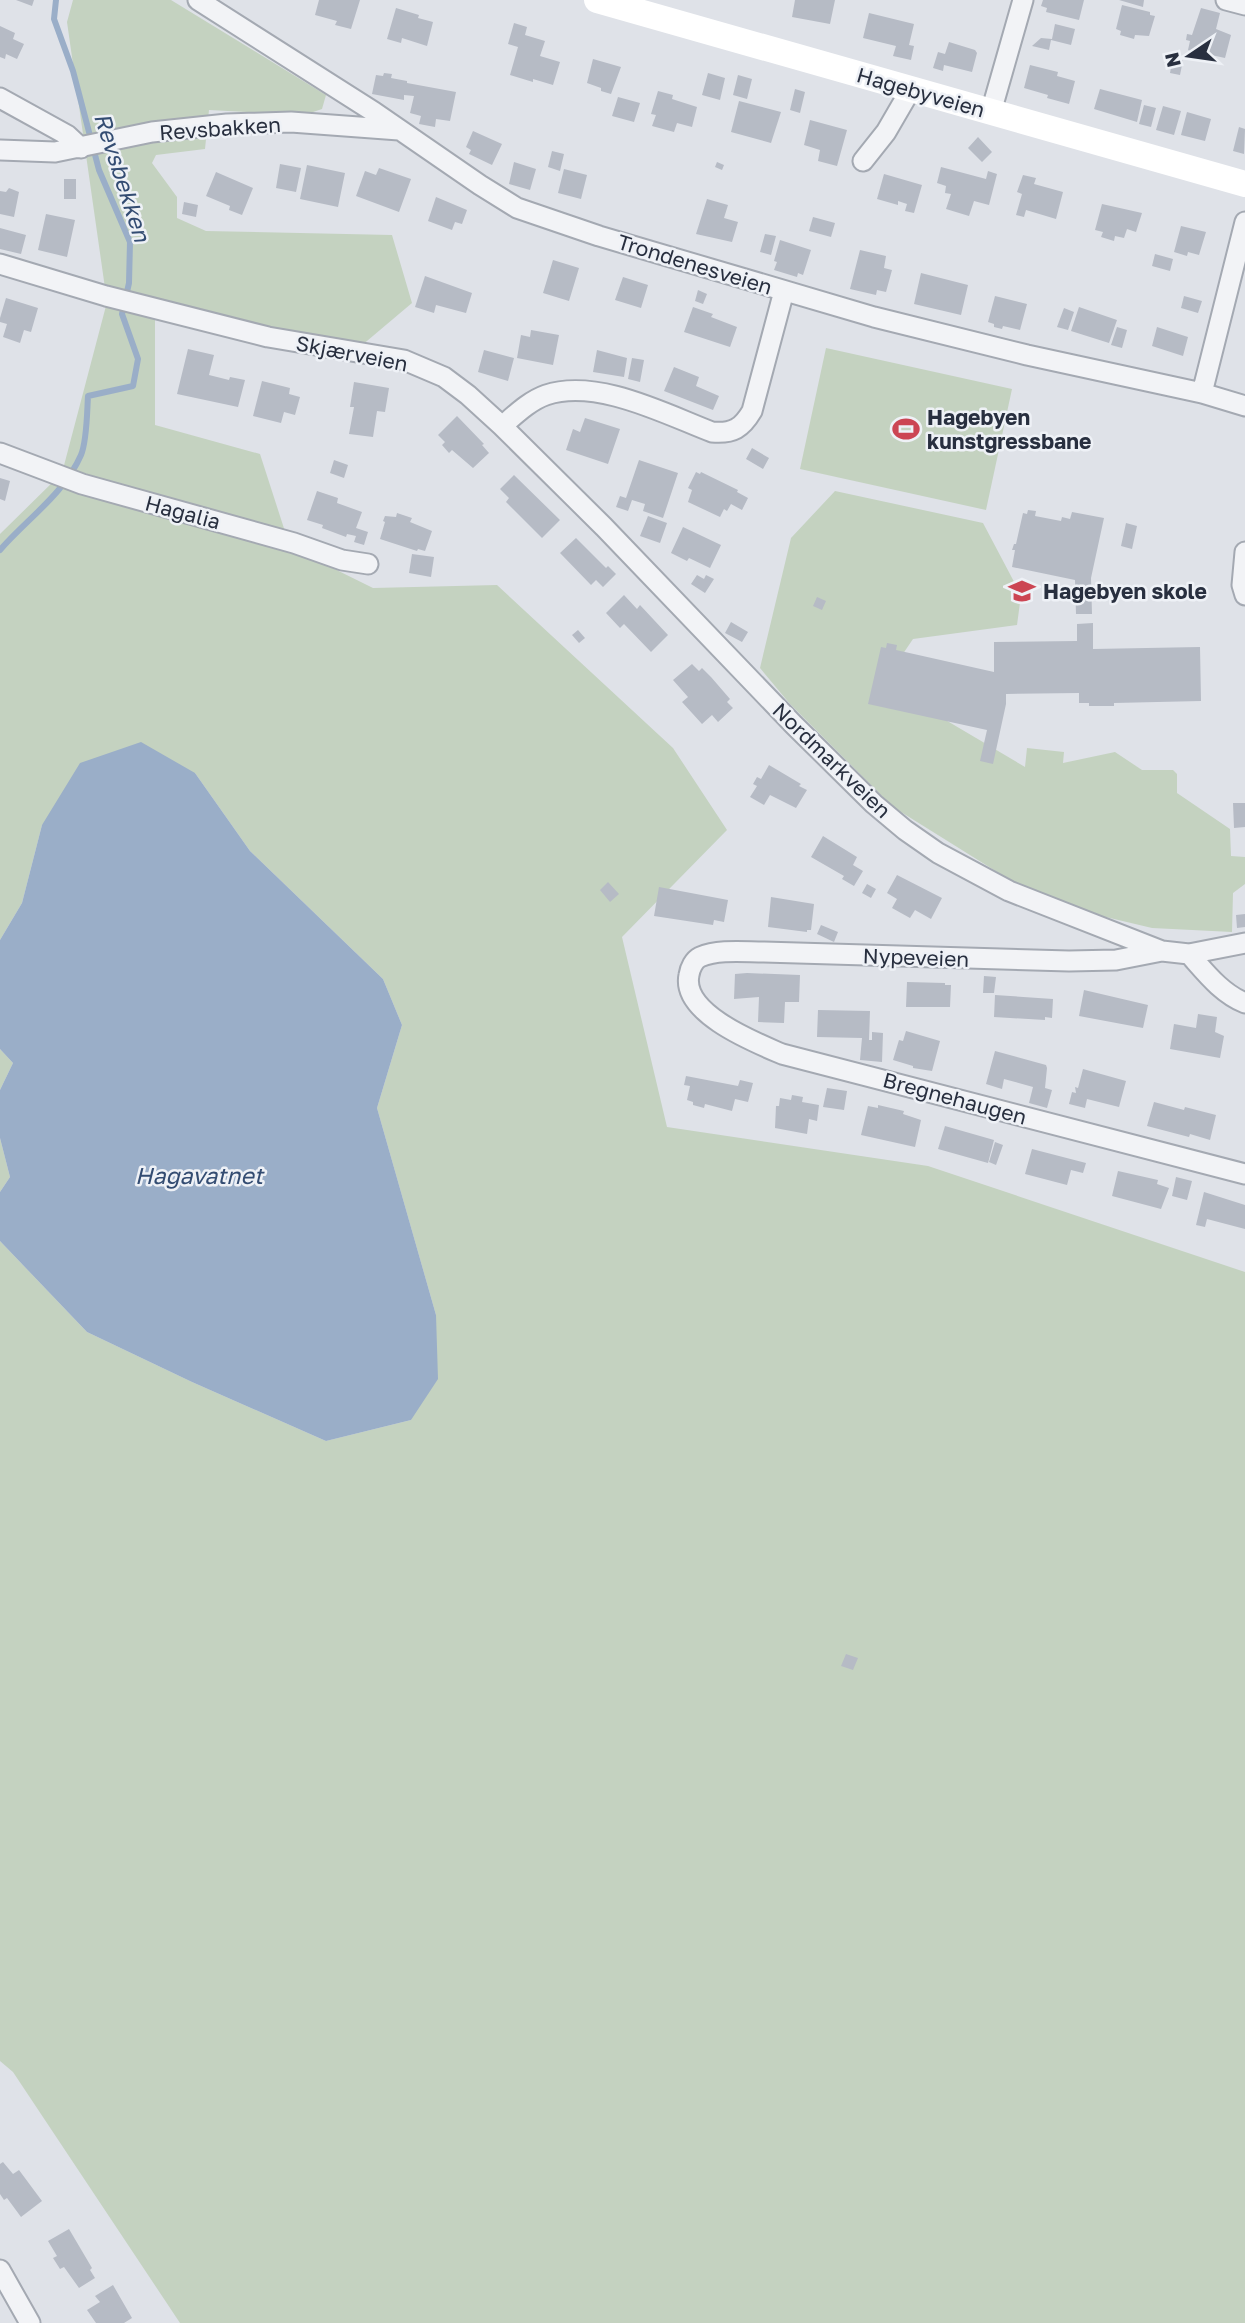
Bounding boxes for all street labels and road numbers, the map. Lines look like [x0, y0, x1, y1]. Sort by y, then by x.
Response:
street label: Hagebyveien [854, 61, 988, 123]
street label: Revsbakken [158, 111, 282, 145]
street label: Trondenesveien [615, 228, 775, 300]
street label: Skjærveien [294, 329, 410, 377]
street label: Hagalia [143, 490, 223, 534]
street label: Nordmarkveien [767, 697, 897, 823]
street label: Nypeveien [862, 942, 970, 972]
street label: Bregnehaugen [880, 1066, 1030, 1130]

